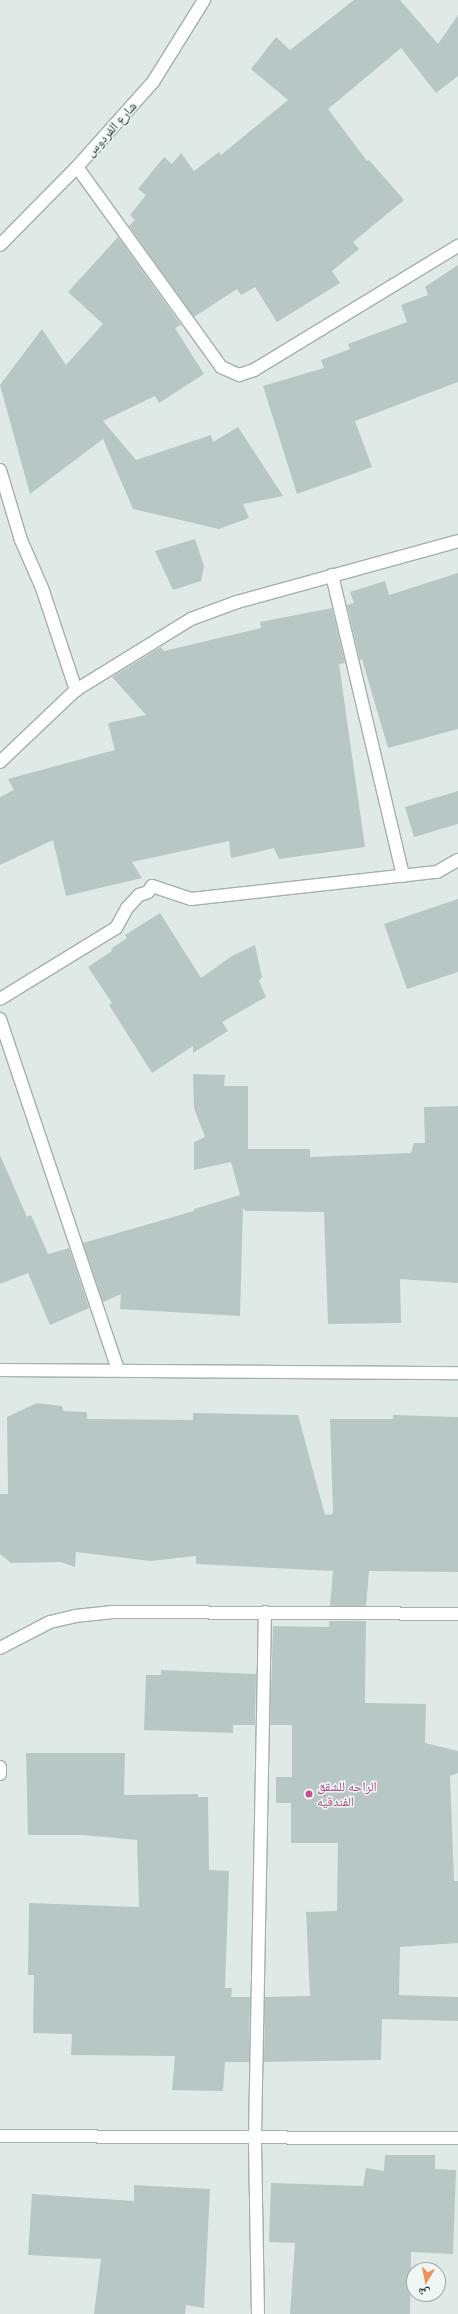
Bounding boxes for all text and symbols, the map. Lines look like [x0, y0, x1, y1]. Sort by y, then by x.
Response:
street label: شارع الفردوس [82, 98, 140, 160]
place label: الراحه للشقق الفندقيه [317, 1779, 377, 1810]
marker: الراحه للشقق الفندقيه [304, 1789, 314, 1799]
north arrow [406, 2262, 446, 2302]
text: ش [417, 2285, 431, 2302]

